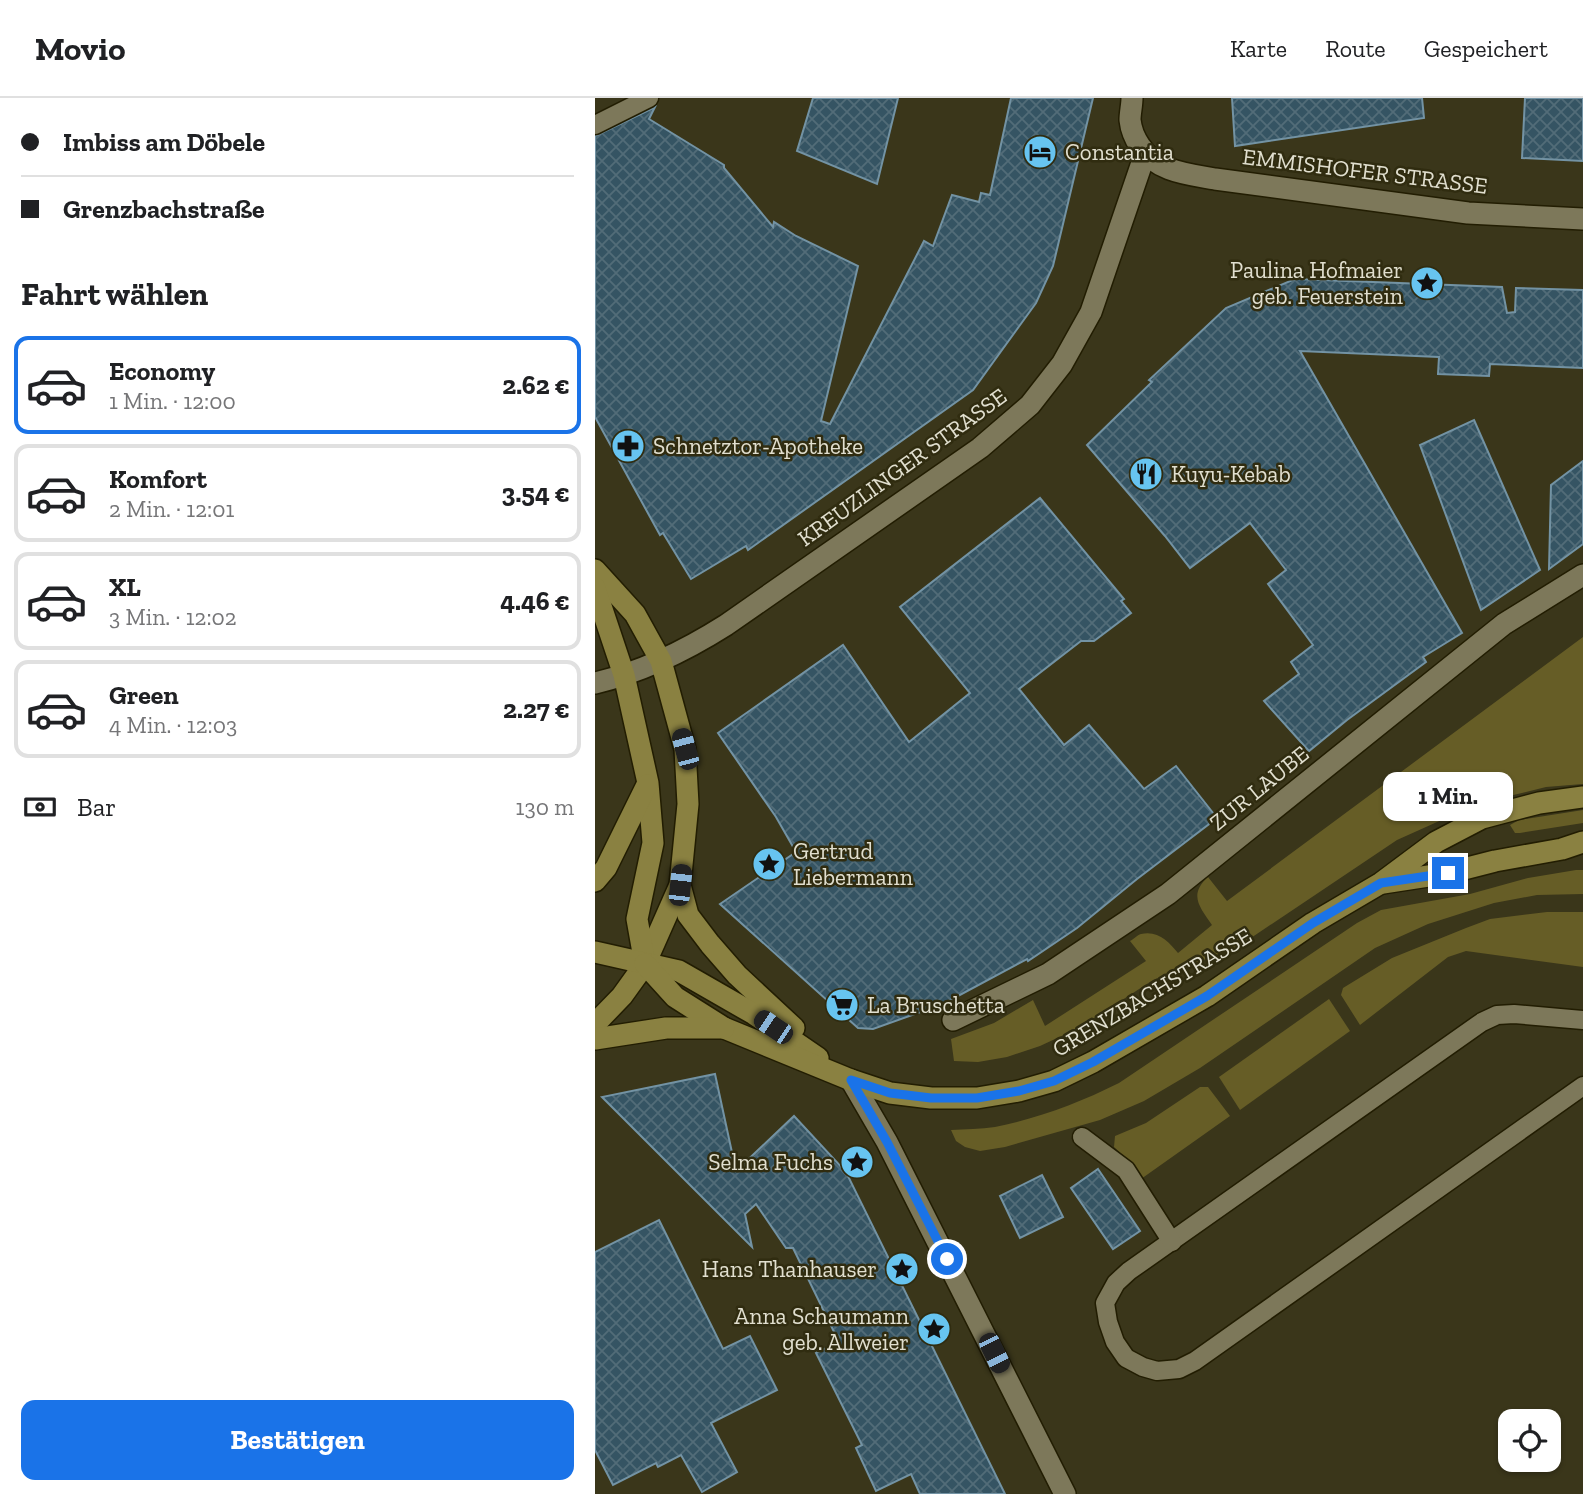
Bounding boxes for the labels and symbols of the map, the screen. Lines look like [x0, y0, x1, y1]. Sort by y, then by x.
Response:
hotel icon: Constantia [1021, 133, 1059, 171]
place label: Constantia [1065, 138, 1174, 166]
street label: EMMISHOFER STRASSE [1241, 142, 1489, 200]
place label: Paulina Hofmaier geb. Feuerstein [1230, 256, 1403, 310]
place icon: Paulina Hofmaier geb. Feuerstein [1408, 264, 1446, 302]
street label: KREUZLINGER STRASSE [792, 382, 1012, 552]
pharmacy icon: Schnetztor-Apotheke [609, 427, 647, 465]
place label: Schnetztor-Apotheke [653, 432, 863, 460]
restaurant icon: Kuyu-Kebab [1127, 455, 1165, 493]
place label: Kuyu-Kebab [1171, 460, 1291, 488]
car [670, 726, 701, 772]
street label: ZUR LAUBE [1204, 739, 1314, 837]
callout: 1 Min. [1383, 772, 1513, 820]
place label: Gertrud Liebermann [793, 837, 913, 891]
place icon: Gertrud Liebermann [750, 845, 788, 883]
route end [1432, 857, 1464, 889]
car [668, 863, 693, 907]
street label: GRENZBACHSTRASSE [1047, 921, 1257, 1063]
supermarket icon: La Bruschetta [823, 986, 861, 1024]
place label: La Bruschetta [867, 991, 1005, 1019]
car [750, 1007, 797, 1047]
place icon: Selma Fuchs [838, 1143, 876, 1181]
place label: Selma Fuchs [708, 1148, 833, 1176]
route start [931, 1243, 963, 1275]
place icon: Hans Thanhauser [883, 1250, 921, 1288]
place label: Hans Thanhauser [702, 1255, 877, 1283]
place label: Anna Schaumann geb. Allweier [734, 1302, 909, 1356]
place icon: Anna Schaumann geb. Allweier [915, 1310, 953, 1348]
car [976, 1330, 1013, 1376]

